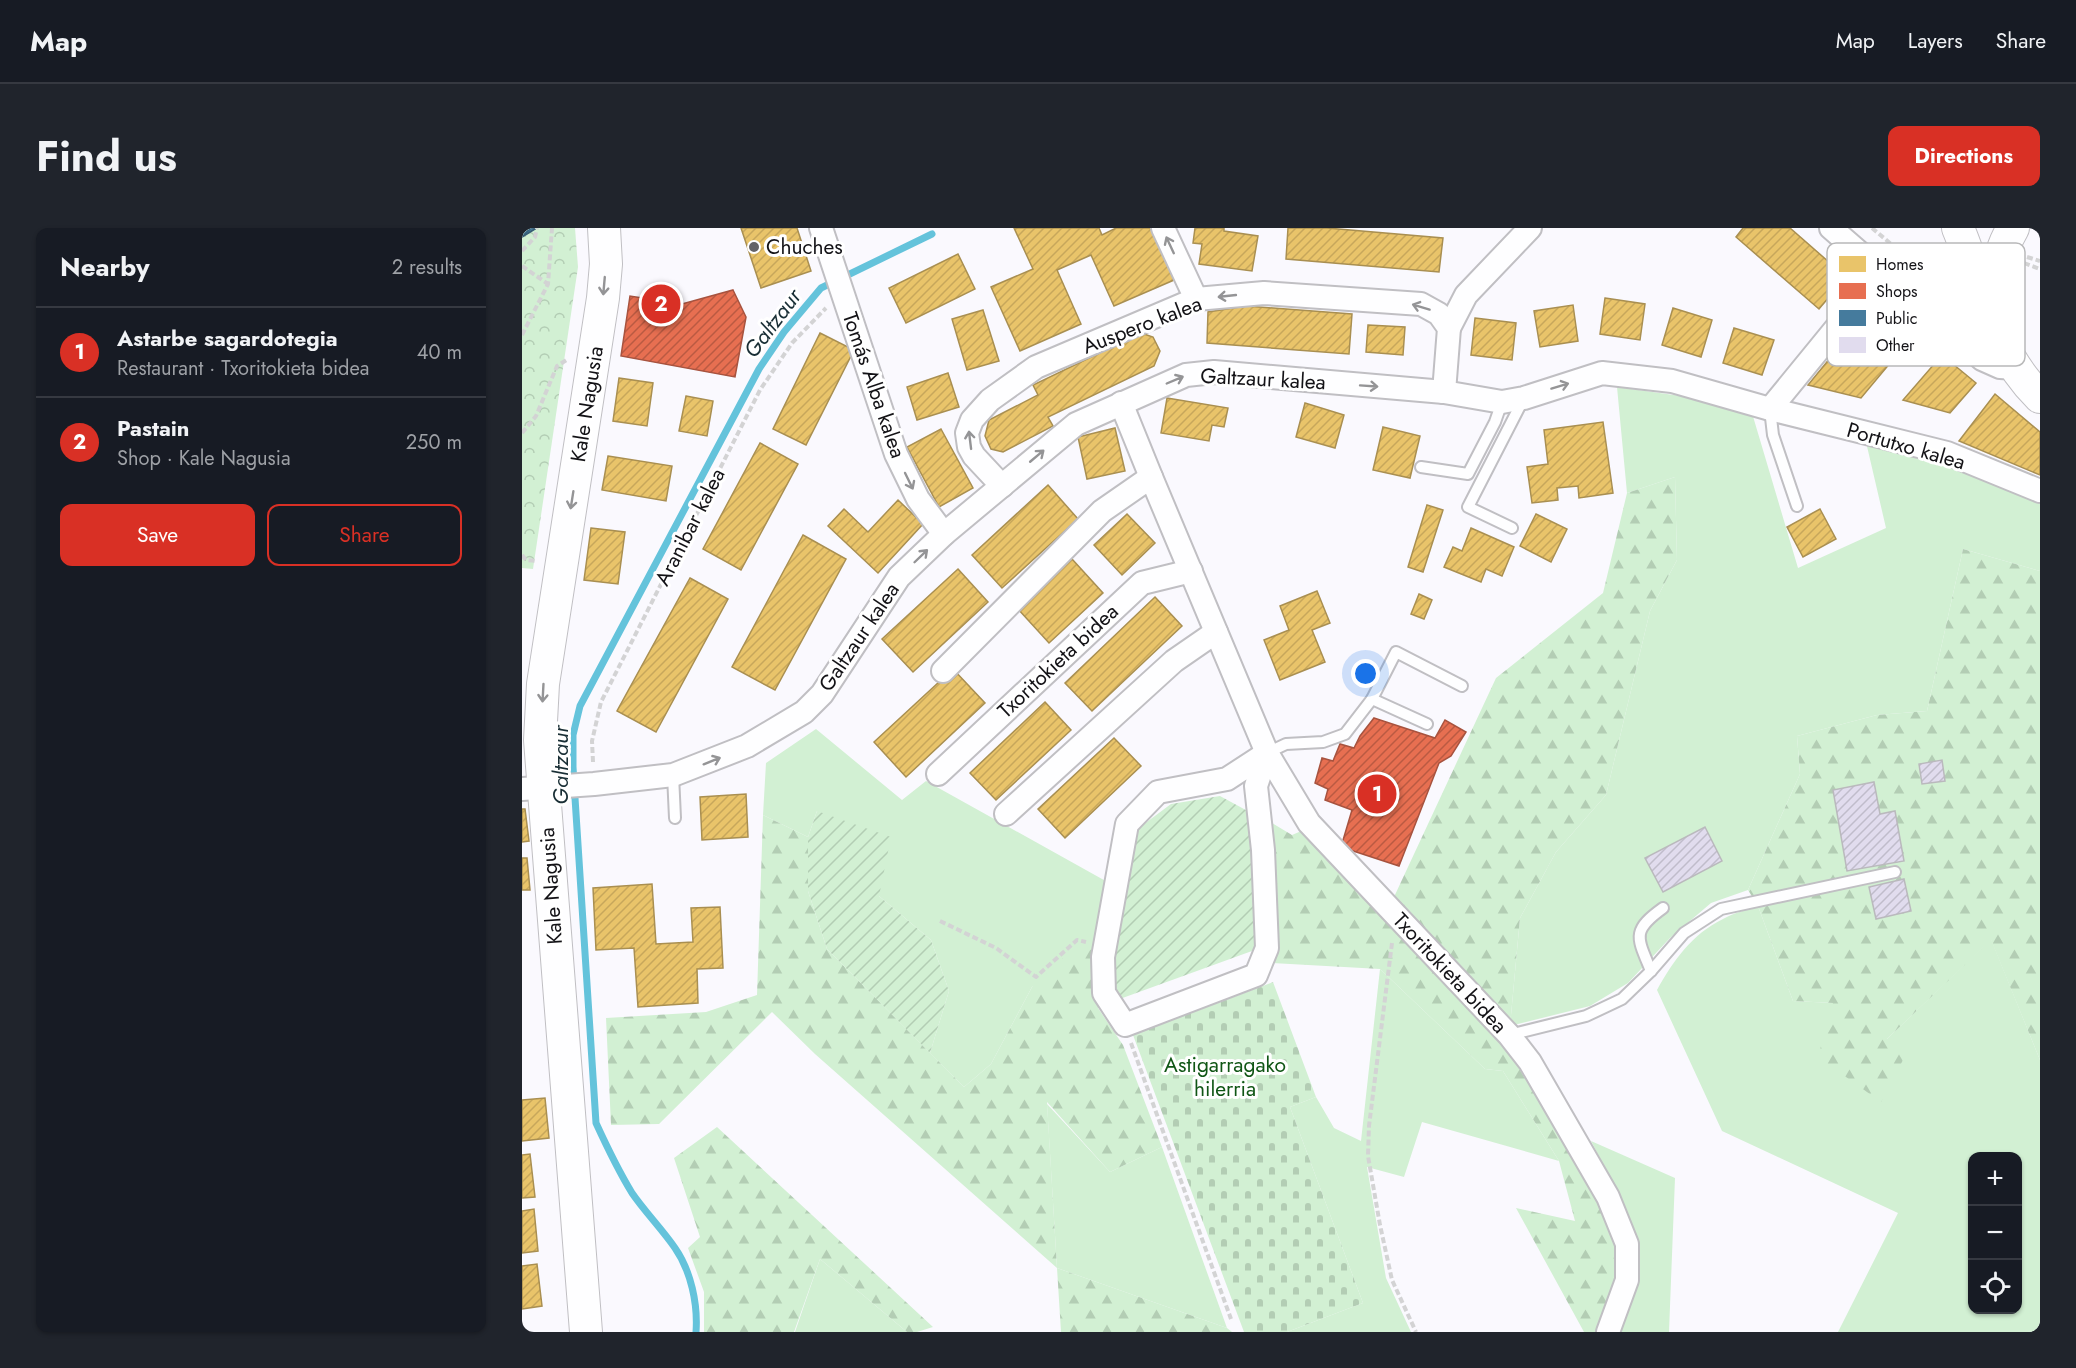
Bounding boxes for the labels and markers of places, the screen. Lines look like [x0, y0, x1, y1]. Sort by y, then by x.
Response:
place label: Chuches [766, 232, 843, 262]
marker: Chuches [747, 240, 761, 254]
pin: 2 [642, 282, 680, 326]
pin: 1 [1358, 772, 1396, 816]

